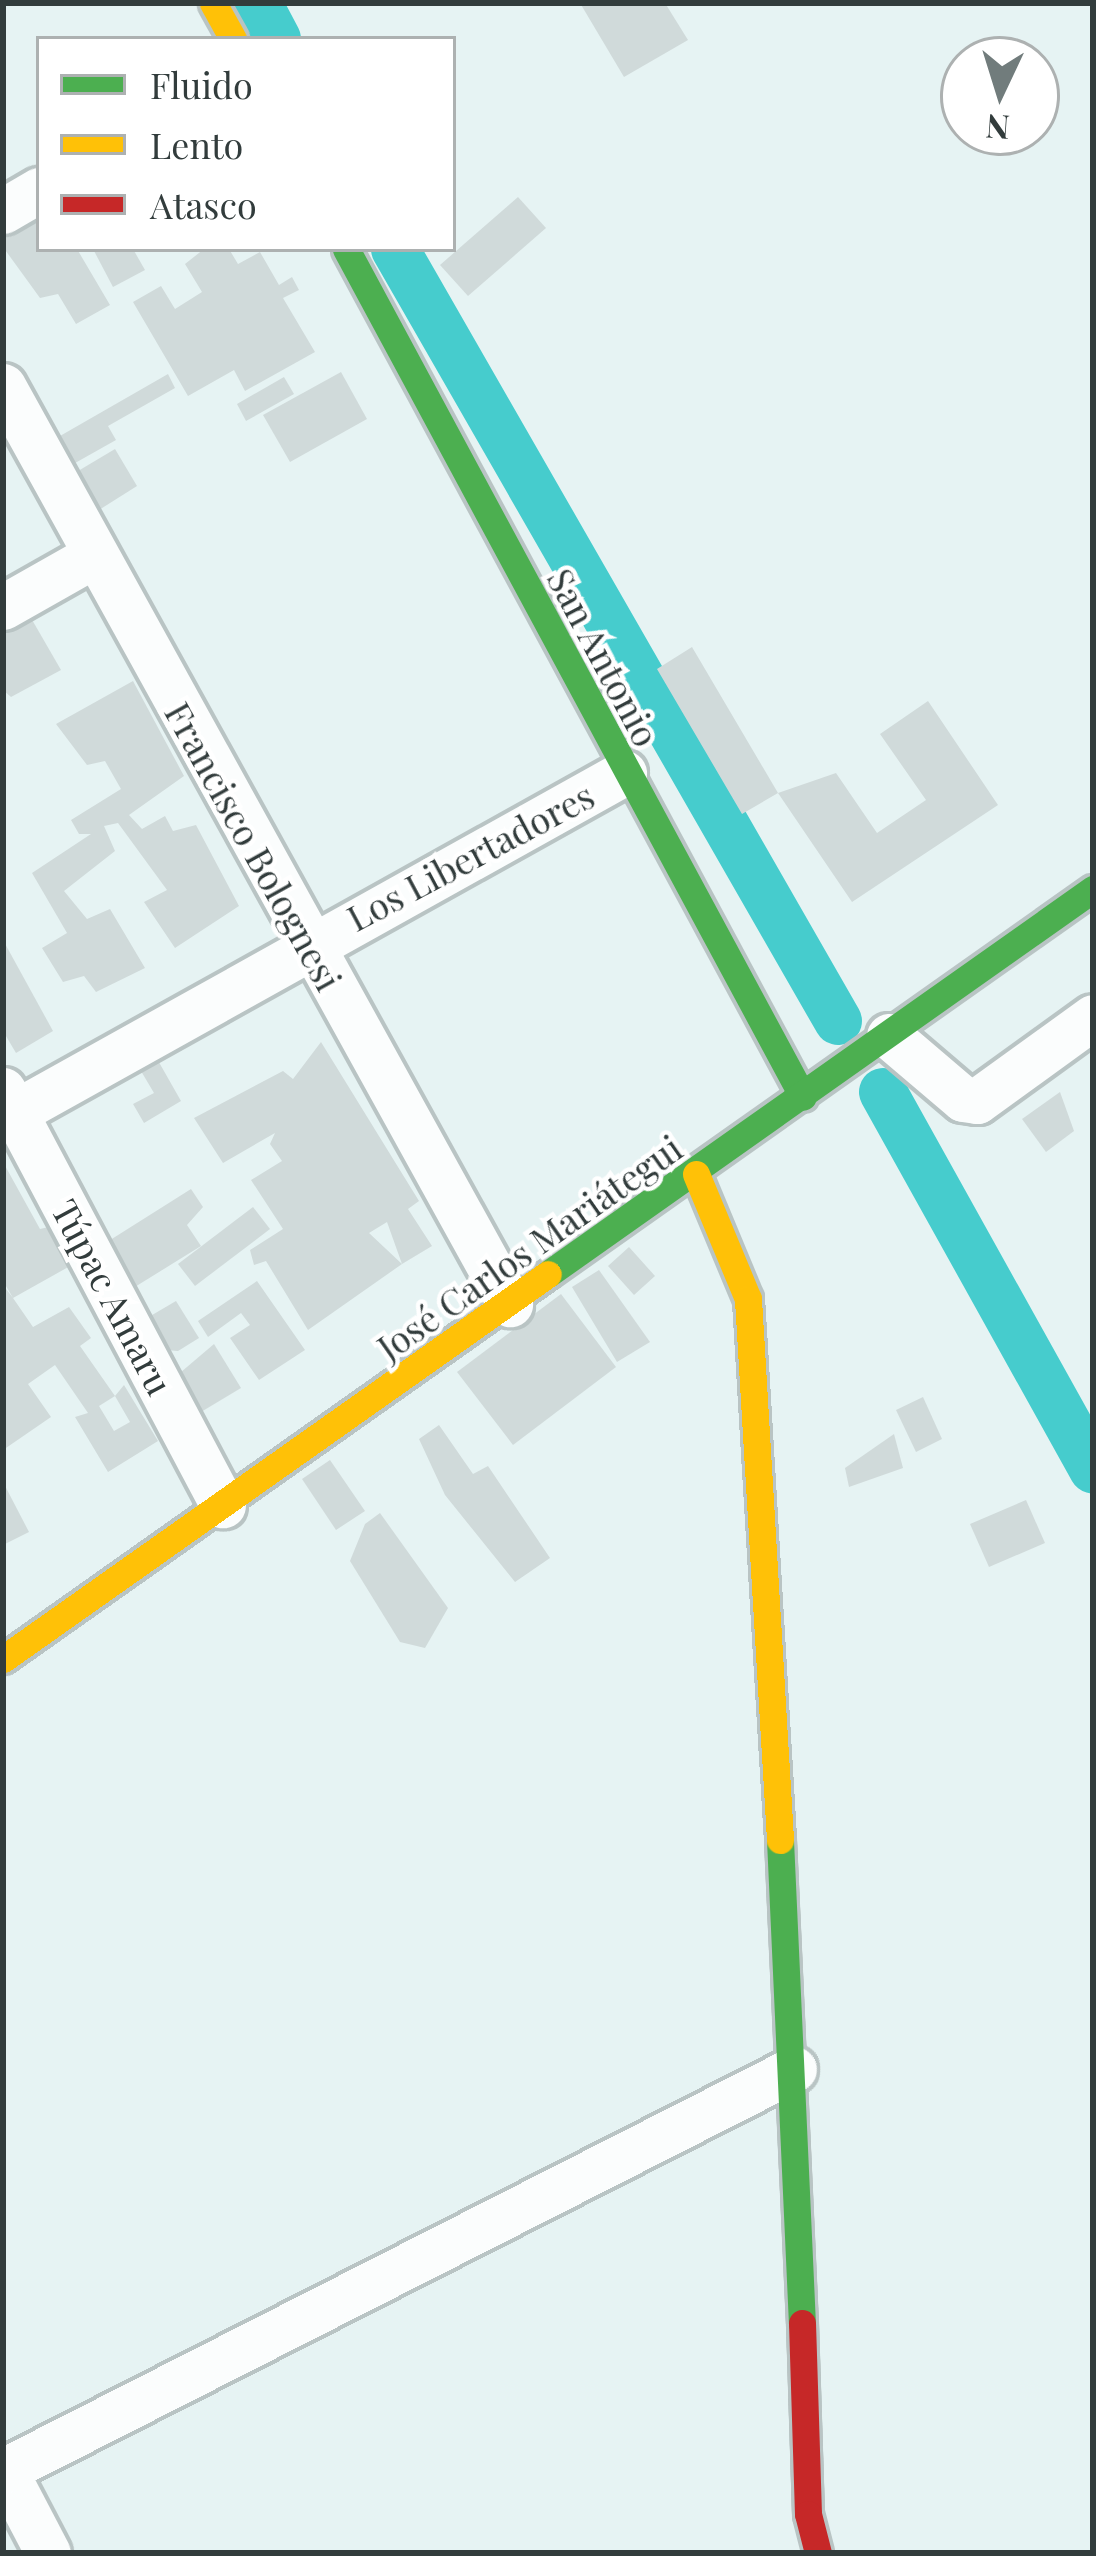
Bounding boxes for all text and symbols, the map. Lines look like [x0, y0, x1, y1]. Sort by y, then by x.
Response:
legend [36, 36, 456, 252]
north arrow [940, 36, 1060, 156]
text: Fluido [150, 60, 253, 108]
text: N [984, 106, 1011, 152]
text: Lento [150, 120, 243, 168]
text: Atasco [150, 180, 257, 228]
street label: San Antonio [539, 560, 669, 754]
street label: Francisco Bolognesi [157, 694, 351, 998]
street label: Los Libertadores [339, 773, 601, 939]
street label: José Carlos Mariátegui [368, 1126, 690, 1368]
street label: Túpac Amaru [43, 1192, 183, 1402]

